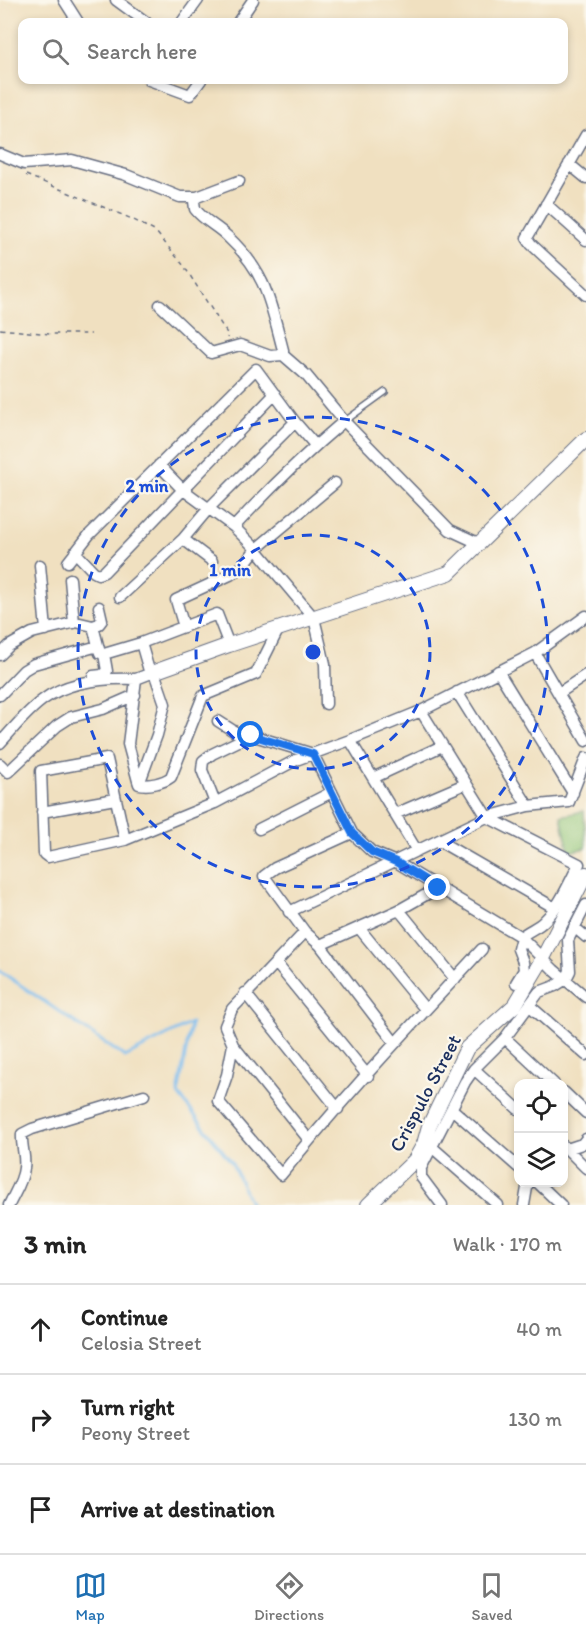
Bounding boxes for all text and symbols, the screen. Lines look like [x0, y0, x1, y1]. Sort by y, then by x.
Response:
search box [18, 18, 568, 84]
icon: search [39, 35, 72, 68]
text: Search here [87, 38, 197, 65]
text: 2 min [126, 475, 169, 497]
text: 1 min [209, 559, 251, 581]
centre of rings [303, 642, 323, 662]
route start [237, 721, 263, 747]
route end [424, 874, 450, 900]
street label: Crispulo Street [384, 1030, 466, 1156]
map controls [514, 1079, 568, 1187]
button: locate [514, 1079, 568, 1133]
button: layers [514, 1133, 568, 1187]
text: 3 min [24, 1228, 86, 1260]
text: Walk · 170 m [453, 1232, 562, 1256]
text: Continue [81, 1304, 168, 1331]
icon: ahead [24, 1313, 57, 1346]
text: 40 m [516, 1317, 562, 1341]
text: Celosia Street [81, 1331, 201, 1355]
text: Turn right [81, 1394, 175, 1421]
icon: right [24, 1403, 57, 1436]
text: 130 m [508, 1407, 562, 1431]
text: Peony Street [81, 1421, 190, 1445]
icon: arrive [24, 1493, 57, 1526]
text: Arrive at destination [81, 1496, 275, 1523]
tab: Map [74, 1569, 107, 1624]
tab: Directions [254, 1569, 324, 1624]
tab: Saved [472, 1569, 512, 1624]

